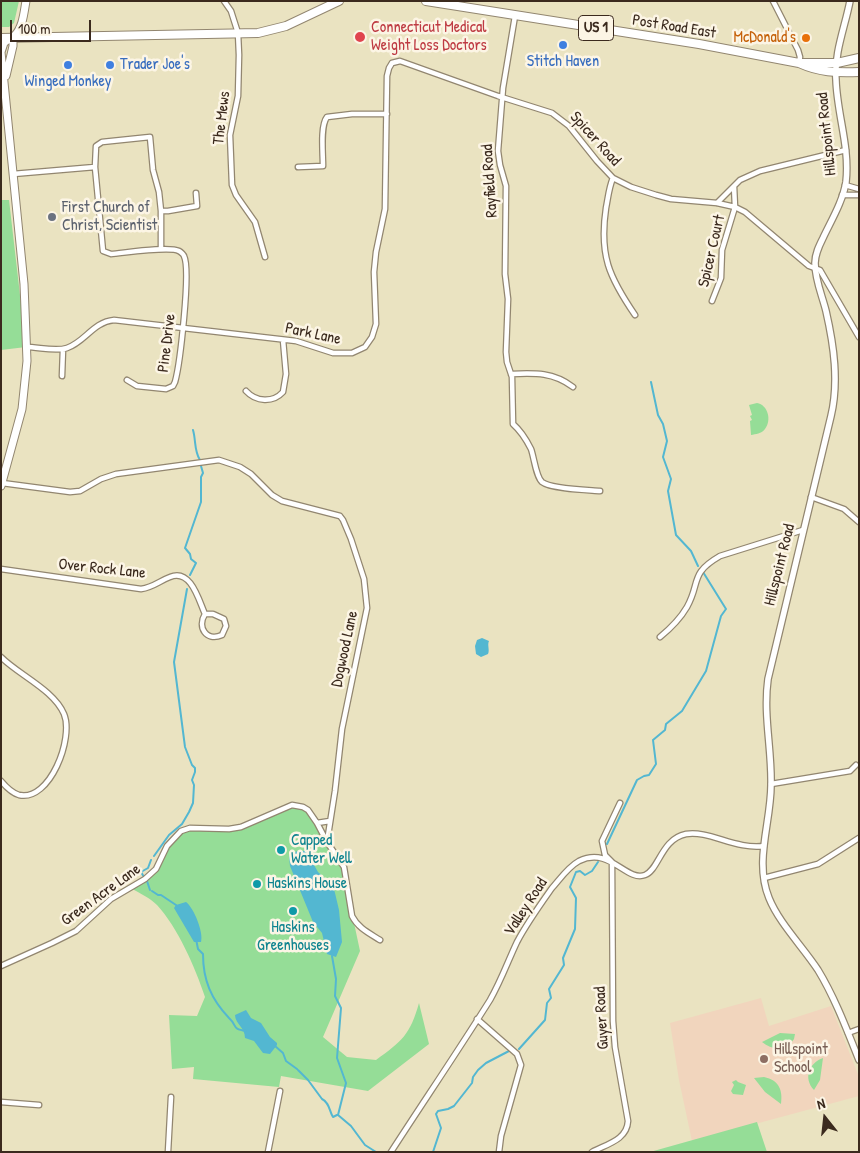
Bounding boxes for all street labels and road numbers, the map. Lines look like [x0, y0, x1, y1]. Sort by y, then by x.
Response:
street label: Post Road East [631, 11, 717, 43]
road number: US 1 [578, 15, 614, 40]
street label: The Mews [209, 90, 235, 146]
street label: Hillspoint Road [813, 91, 841, 177]
street label: Spicer Road [566, 108, 624, 170]
street label: Rayfield Road [478, 144, 502, 218]
street label: Spicer Court [694, 213, 730, 289]
street label: Pine Drive [154, 313, 180, 373]
street label: Park Lane [283, 319, 343, 349]
street label: Hillspoint Road [761, 522, 799, 608]
street label: Over Rock Lane [57, 555, 147, 583]
street label: Dogwood Lane [328, 609, 362, 689]
street label: Green Acre Lane [58, 860, 144, 930]
street label: Valley Road [500, 874, 552, 940]
street label: Guyer Road [591, 986, 613, 1050]

